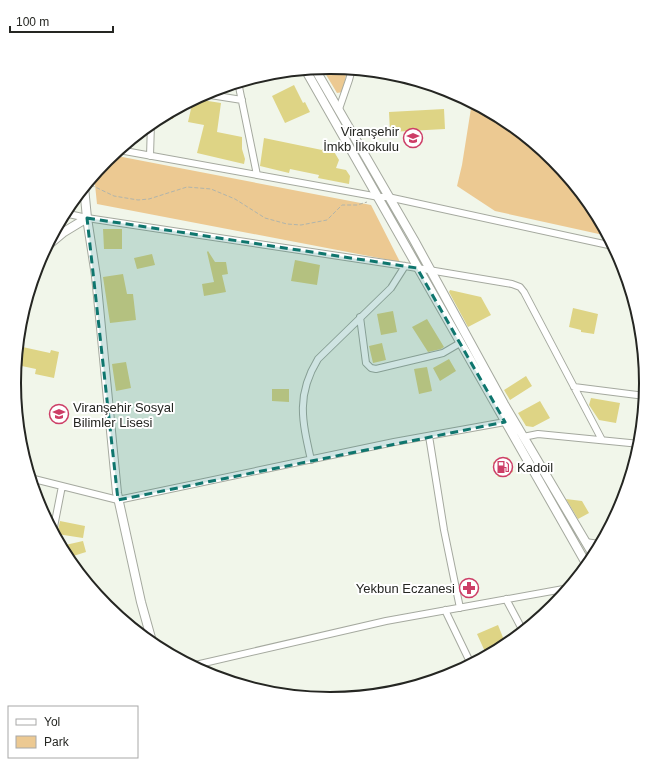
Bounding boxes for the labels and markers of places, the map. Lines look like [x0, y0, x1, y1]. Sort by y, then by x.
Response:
place label: Viranşehir İmkb İlkokulu [323, 124, 400, 154]
school or university icon: Viranşehir İmkb İlkokulu [402, 127, 424, 149]
place label: Viranşehir Sosyal Bilimler Lisesi [73, 400, 174, 430]
school or university icon: Viranşehir Sosyal Bilimler Lisesi [48, 403, 70, 425]
fuel station icon: Kadoil [492, 456, 514, 478]
place label: Kadoil [517, 460, 553, 475]
pharmacy icon: Yekbun Eczanesi [458, 577, 480, 599]
place label: Yekbun Eczanesi [356, 581, 455, 596]

